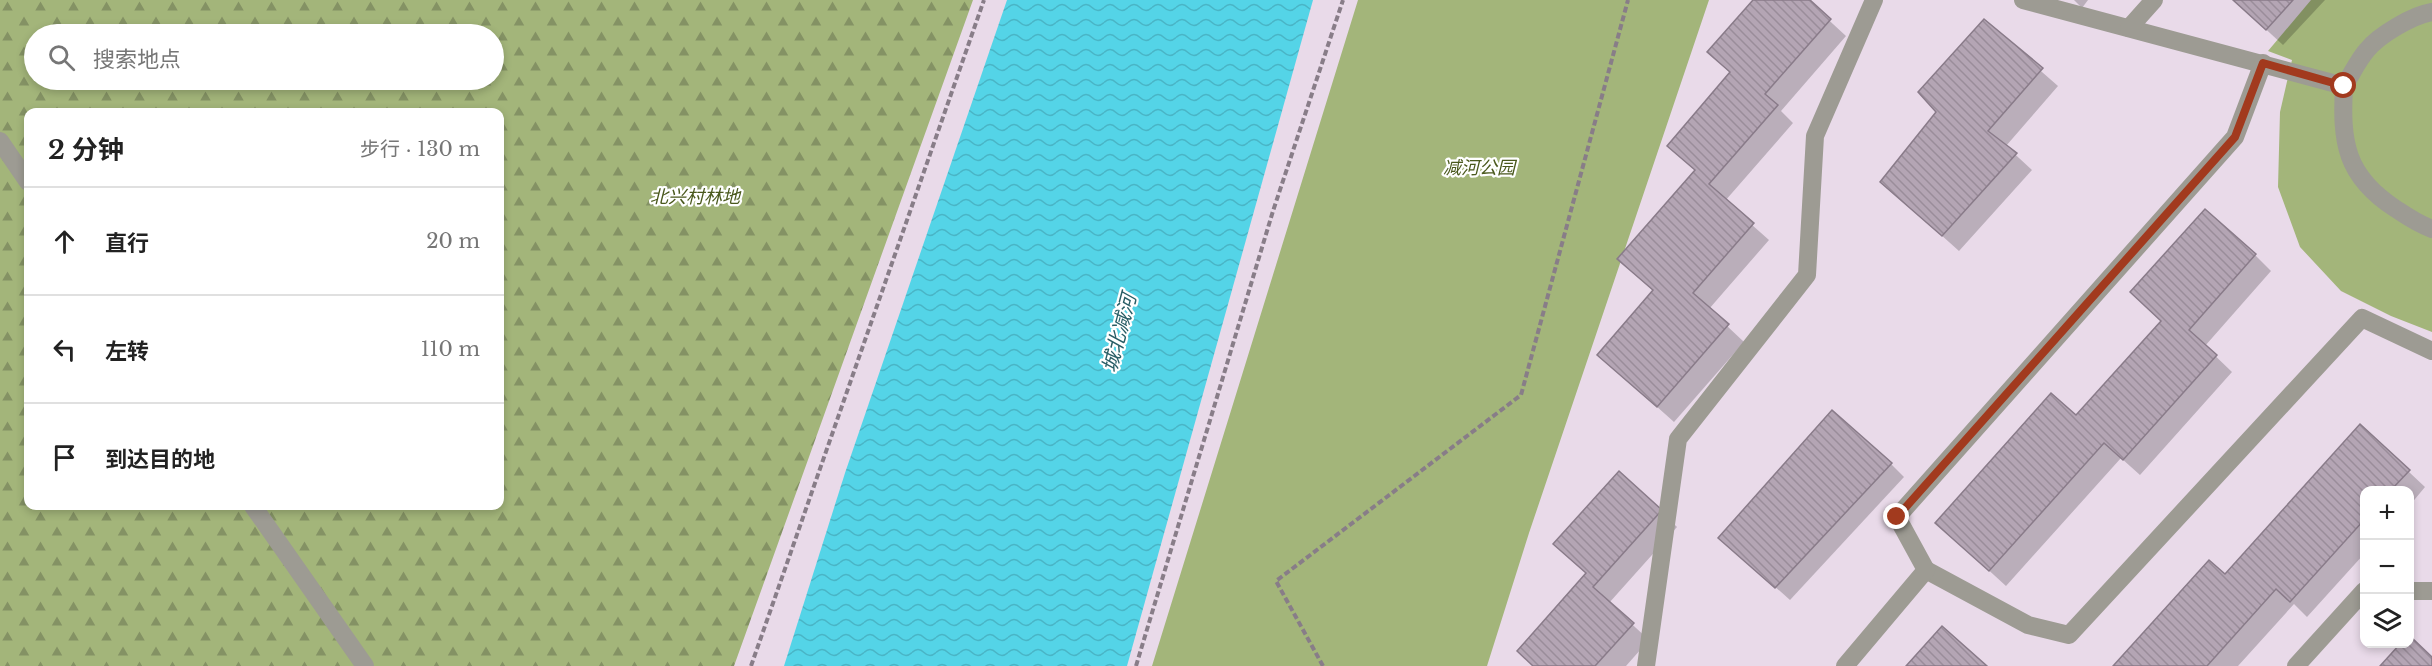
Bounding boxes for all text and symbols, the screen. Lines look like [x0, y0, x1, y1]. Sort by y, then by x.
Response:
search box [24, 24, 504, 90]
icon: search [45, 41, 78, 74]
text: 搜索地点 [93, 46, 181, 73]
route start [2330, 72, 2356, 98]
text: 2 分钟 [48, 134, 124, 166]
text: 步行 · 130 m [360, 137, 480, 161]
park label: 减河公园 [1443, 157, 1518, 179]
park label: 北兴村林地 [650, 186, 742, 208]
icon: ahead [48, 225, 81, 258]
text: 20 m [426, 229, 480, 253]
text: 直行 [105, 230, 149, 257]
water label: 城北减河 [1097, 287, 1142, 375]
icon: left [48, 333, 81, 366]
text: 110 m [421, 337, 480, 361]
text: 左转 [105, 338, 149, 365]
icon: arrive [48, 441, 81, 474]
text: 到达目的地 [105, 446, 215, 473]
map controls [2360, 486, 2414, 648]
button: + [2360, 486, 2414, 540]
route end [1883, 503, 1909, 529]
button: − [2360, 540, 2414, 594]
button: layers [2360, 594, 2414, 648]

